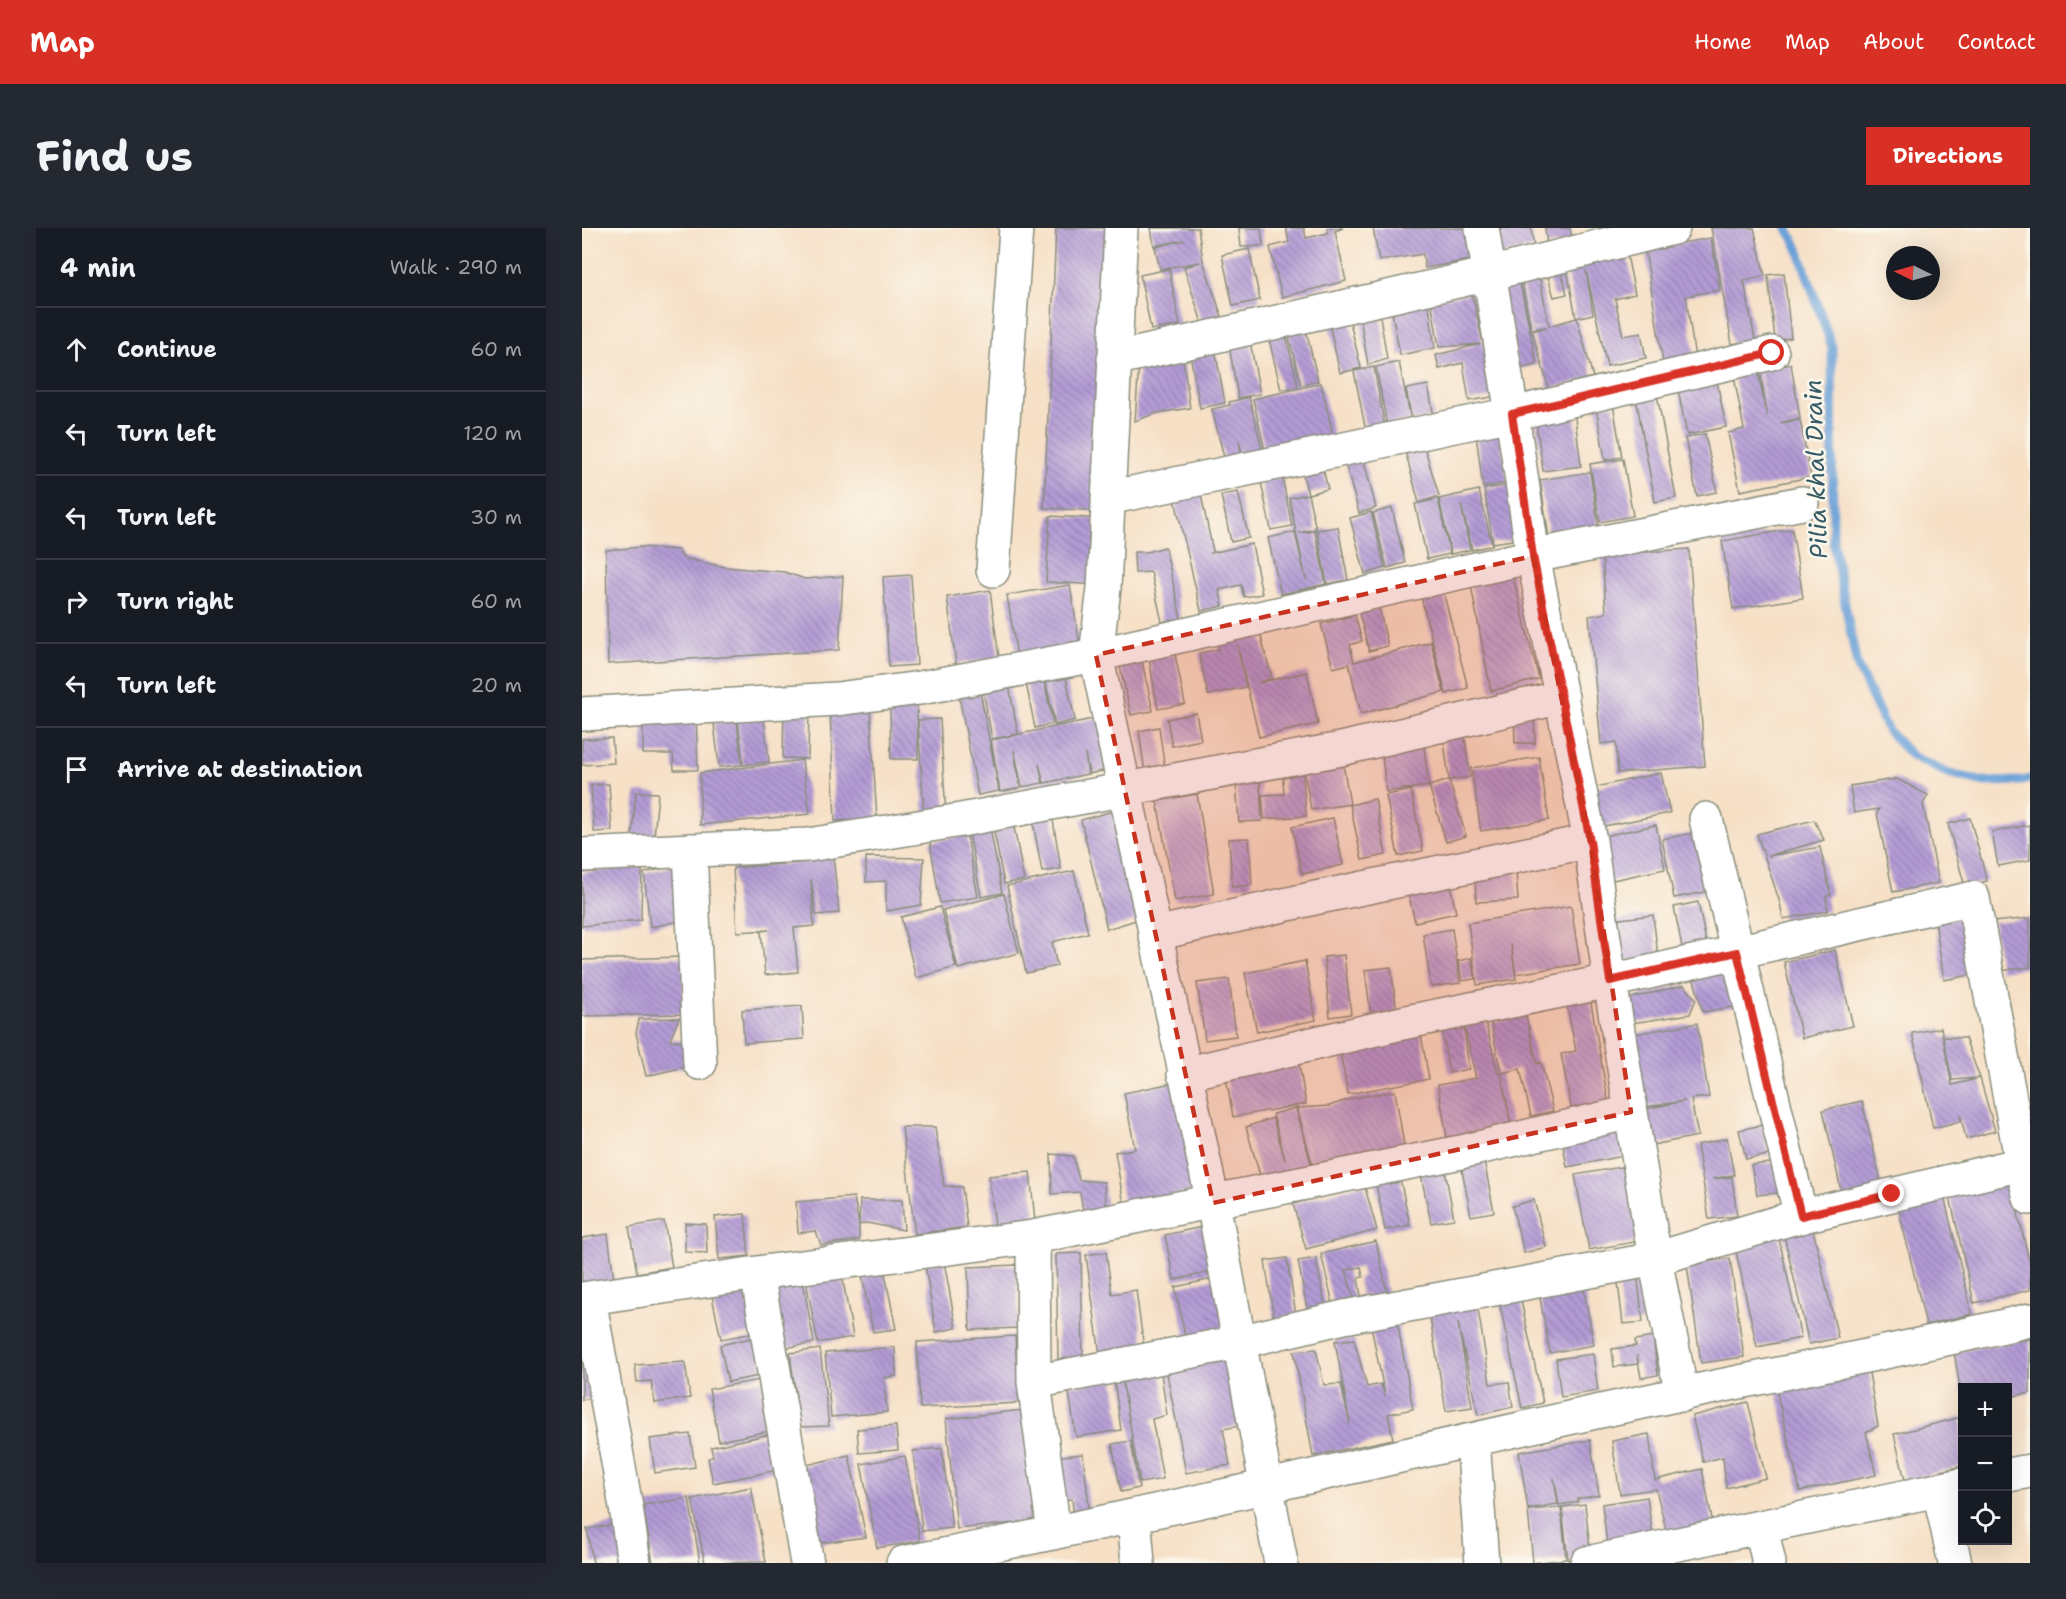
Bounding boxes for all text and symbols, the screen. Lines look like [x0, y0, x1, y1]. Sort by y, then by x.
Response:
text: Map [30, 23, 95, 61]
text: Home [1694, 28, 1752, 56]
text: Map [1785, 28, 1830, 56]
text: About [1863, 28, 1924, 56]
text: Contact [1957, 28, 2036, 56]
button: Directions [1866, 127, 2030, 185]
text: Find us [36, 128, 193, 184]
north arrow [1886, 246, 1940, 300]
text: 4 min [60, 250, 136, 285]
text: Walk · 290 m [390, 254, 522, 280]
icon: ahead [60, 333, 93, 366]
text: Continue [117, 335, 217, 364]
text: 60 m [470, 336, 522, 362]
route start [1758, 339, 1784, 365]
water label: Pilia khal Drain [1797, 379, 1835, 559]
icon: left [60, 417, 93, 450]
text: Turn left [117, 419, 216, 448]
text: 120 m [463, 420, 522, 446]
icon: left [60, 501, 93, 534]
text: Turn left [117, 503, 216, 532]
text: 30 m [470, 504, 522, 530]
icon: right [60, 585, 93, 618]
text: Turn right [117, 587, 234, 616]
text: 60 m [470, 588, 522, 614]
icon: left [60, 669, 93, 702]
text: Turn left [117, 671, 216, 700]
text: 20 m [471, 672, 522, 698]
icon: arrive [60, 753, 93, 786]
text: Arrive at destination [117, 755, 363, 784]
route end [1878, 1180, 1904, 1206]
map controls [1958, 1383, 2012, 1545]
button: + [1958, 1383, 2012, 1437]
button: − [1958, 1437, 2012, 1491]
button: locate [1958, 1491, 2012, 1545]

